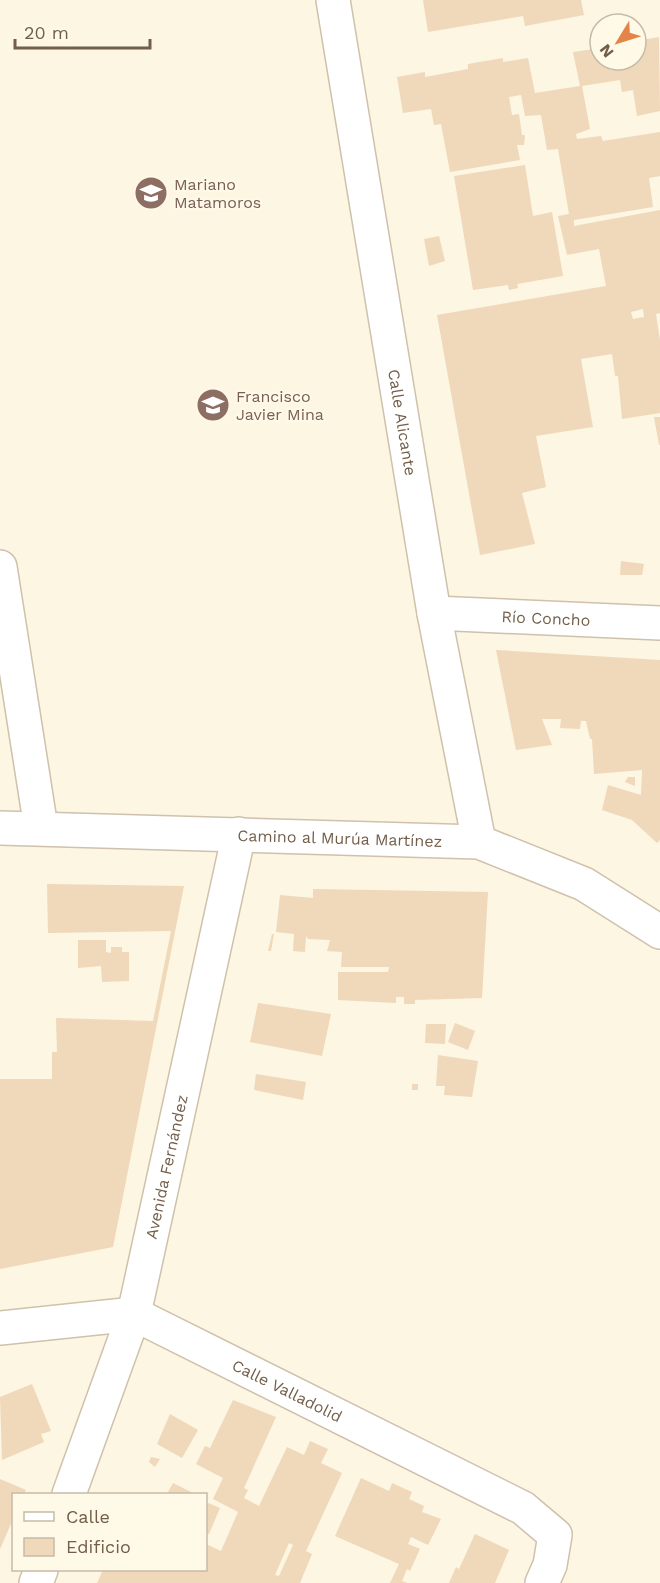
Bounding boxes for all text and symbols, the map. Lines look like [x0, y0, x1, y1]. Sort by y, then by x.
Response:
scale bar [15, 12, 150, 50]
north arrow [588, 12, 648, 72]
text: 20 m [24, 22, 69, 43]
text: N [595, 40, 618, 61]
school or university icon: Mariano Matamoros [133, 175, 169, 211]
place label: Mariano Matamoros [174, 175, 261, 212]
street label: Calle Alicante [384, 368, 421, 477]
school or university icon: Francisco Javier Mina [195, 387, 231, 423]
place label: Francisco Javier Mina [236, 387, 324, 424]
street label: Río Concho [501, 606, 591, 629]
street label: Camino al Murúa Martínez [237, 825, 442, 850]
street label: Avenida Fernández [141, 1093, 191, 1241]
street label: Calle Valladolid [229, 1355, 345, 1426]
legend [12, 1493, 207, 1571]
text: Calle [66, 1506, 110, 1527]
text: Edificio [66, 1536, 131, 1557]

